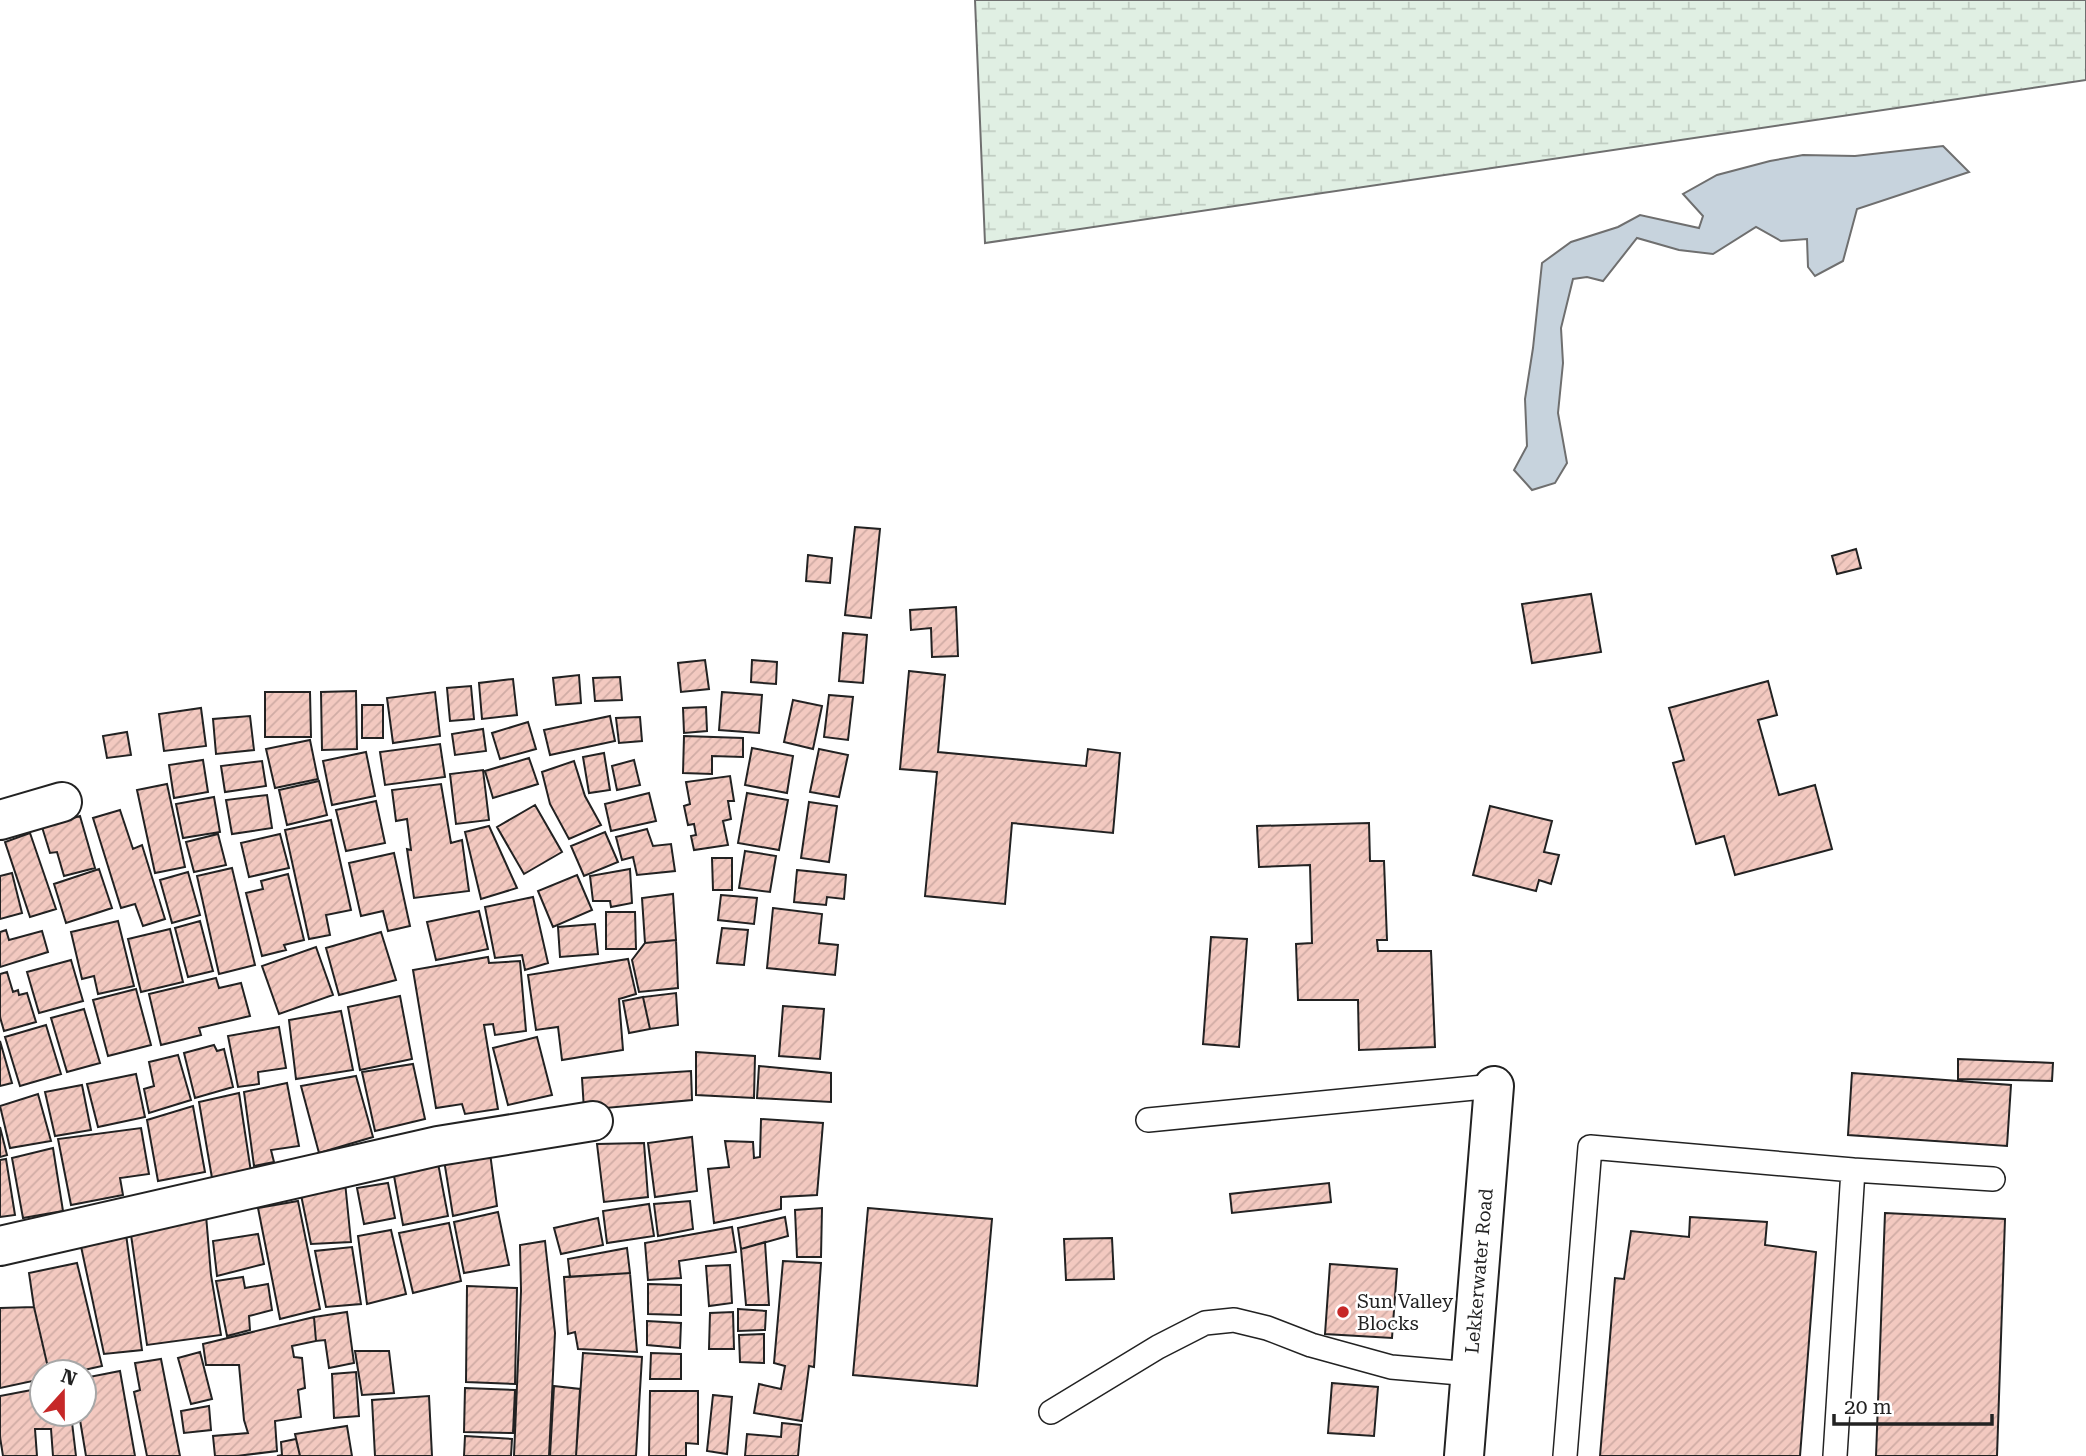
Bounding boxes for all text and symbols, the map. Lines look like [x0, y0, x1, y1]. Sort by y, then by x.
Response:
street label: Lekkerwater Road [1460, 1187, 1498, 1355]
place label: Sun Valley Blocks [1357, 1290, 1454, 1335]
marker: Sun Valley Blocks [1335, 1304, 1351, 1320]
north arrow [28, 1358, 98, 1428]
text: N [58, 1364, 80, 1391]
scale bar [1834, 1382, 1992, 1426]
text: 20 m [1844, 1395, 1892, 1419]

